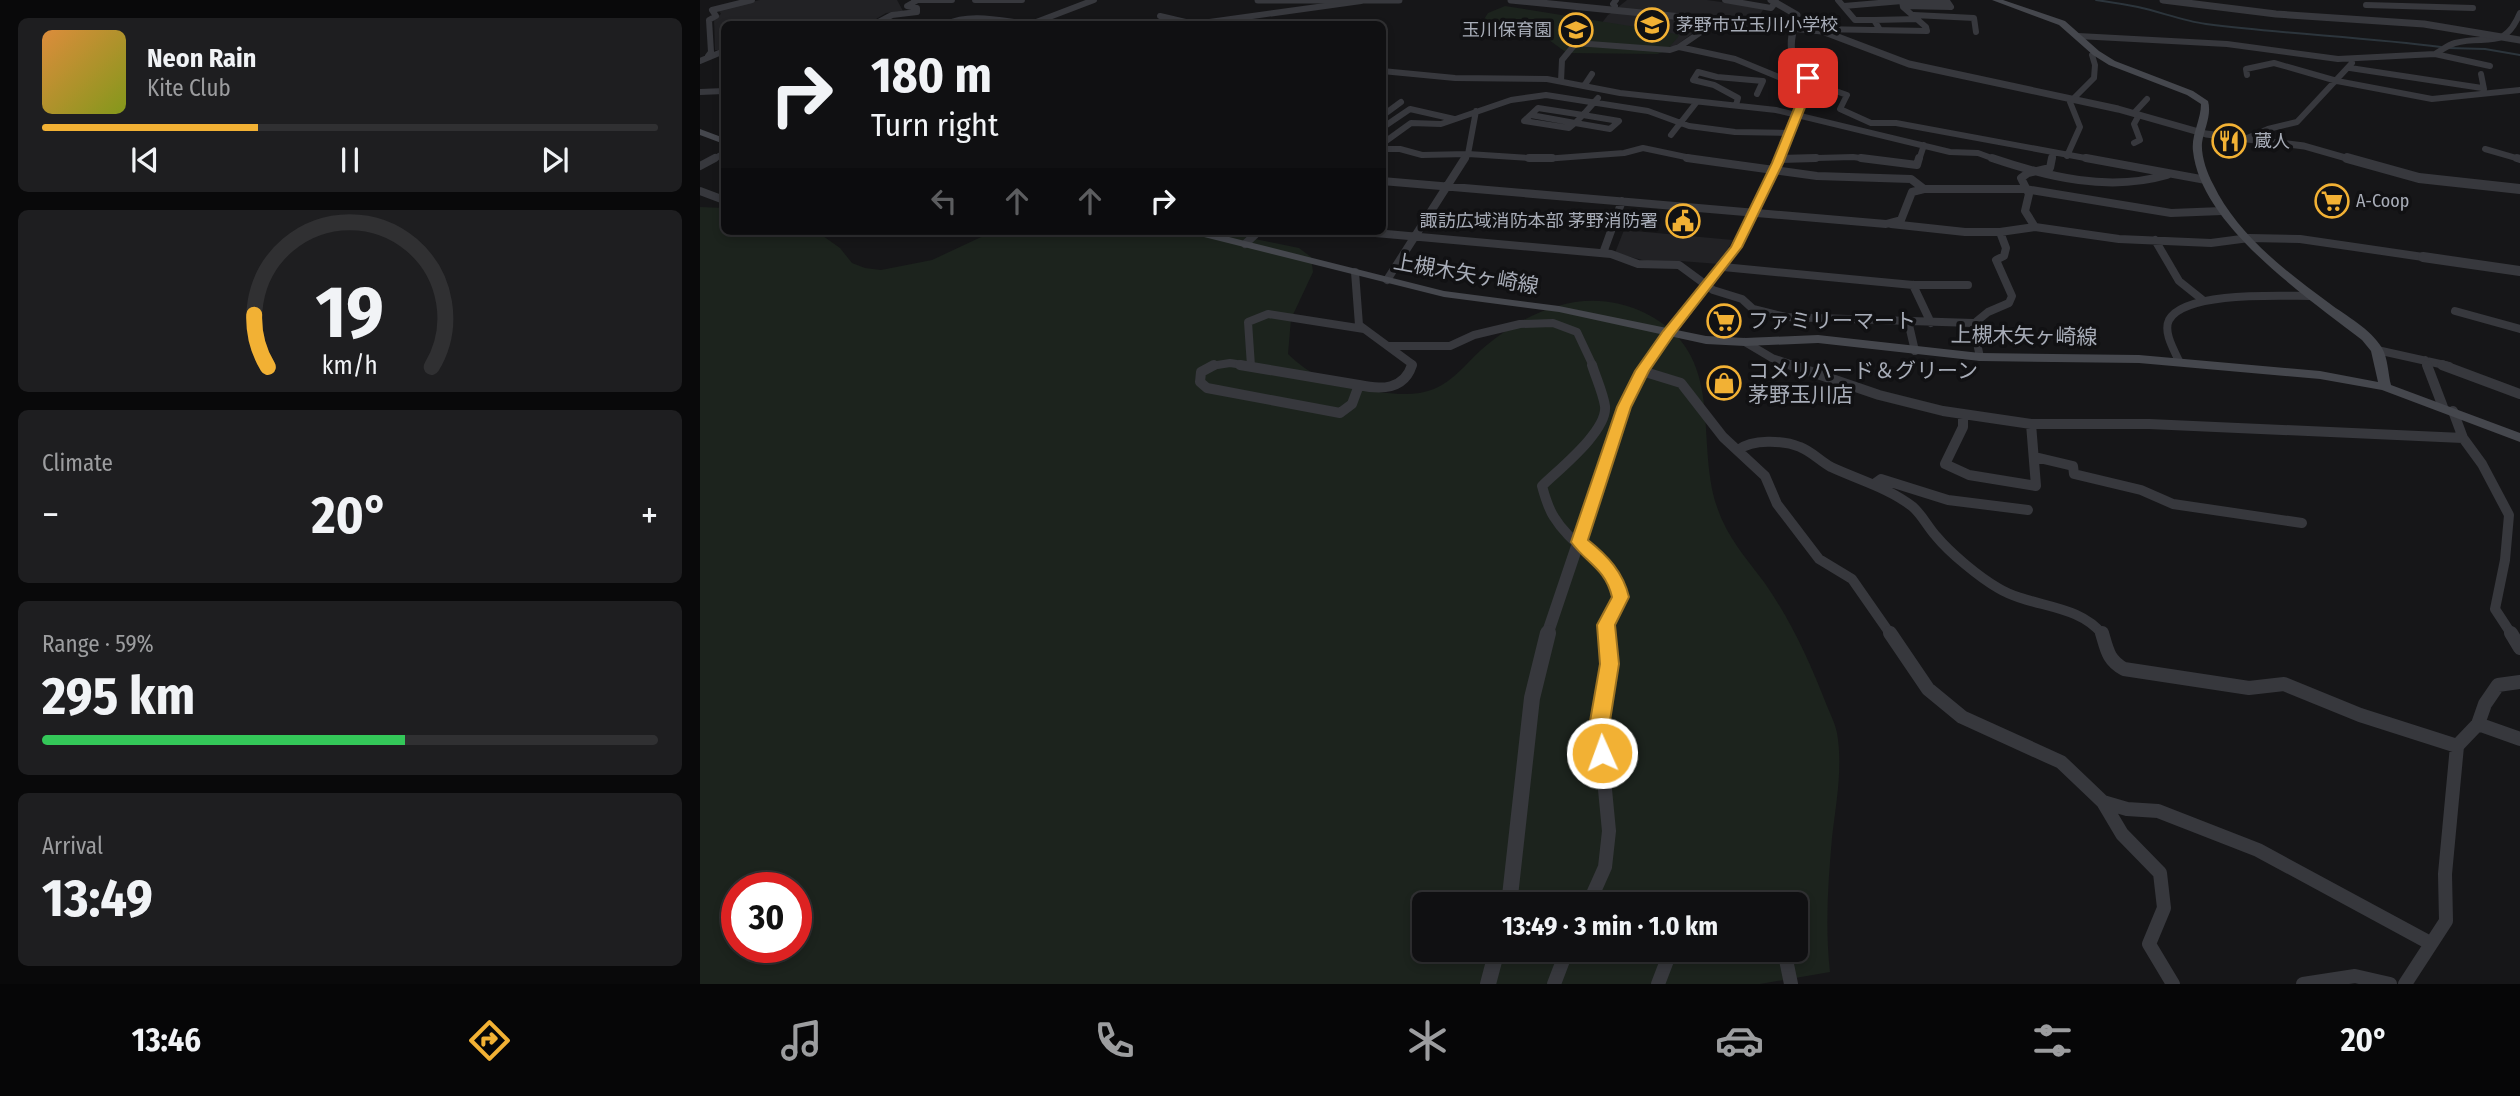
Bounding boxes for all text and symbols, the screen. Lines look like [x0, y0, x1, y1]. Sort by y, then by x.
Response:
school or university icon: 茅野市立玉川小学校 [1633, 6, 1671, 44]
school or university icon: 玉川保育園 [1557, 11, 1595, 49]
place label: 茅野市立玉川小学校 [1676, 14, 1838, 36]
place label: 玉川保育園 [1462, 19, 1552, 41]
text: Neon Rain [147, 43, 256, 74]
text: 180 m [871, 46, 992, 105]
pin [1778, 48, 1838, 108]
icon: right [756, 49, 847, 140]
icon: arrive [1789, 59, 1827, 97]
text: Kite Club [147, 74, 231, 102]
text: Turn right [871, 106, 998, 144]
restaurant icon: 蔵人 [2210, 122, 2248, 160]
place label: 蔵人 [2254, 130, 2290, 152]
icon: previous [126, 141, 164, 179]
icon: pause [331, 141, 369, 179]
icon: next [536, 141, 574, 179]
icon: left [925, 182, 963, 220]
icon: ahead [998, 182, 1036, 220]
icon: ahead [1071, 182, 1109, 220]
icon: right [1144, 182, 1182, 220]
supermarket icon: A-Coop [2313, 182, 2351, 220]
place label: A-Coop [2356, 190, 2409, 212]
public building icon: 諏訪広域消防本部 茅野消防署 [1664, 202, 1702, 240]
place label: 諏訪広域消防本部 茅野消防署 [1420, 210, 1658, 232]
street label: 上槻木矢ヶ崎線 [1391, 248, 1541, 300]
text: 19 [316, 269, 384, 356]
supermarket icon: ファミリーマート [1705, 302, 1743, 340]
place label: ファミリーマート [1748, 308, 1916, 334]
street label: 上槻木矢ヶ崎線 [1950, 322, 2098, 350]
text: km/h [322, 350, 378, 380]
place label: コメリハード＆グリーン 茅野玉川店 [1748, 358, 1978, 408]
shop icon: コメリハード＆グリーン 茅野玉川店 [1705, 364, 1743, 402]
text: Climate [42, 449, 113, 477]
text: 20° [312, 484, 388, 547]
text: − [42, 492, 59, 538]
text: + [641, 492, 658, 538]
text: Range · 59% [42, 630, 154, 658]
text: 295 km [42, 665, 195, 728]
position arrow [1565, 716, 1639, 790]
text: Arrival [42, 832, 103, 860]
text: 13:49 [42, 867, 153, 930]
speed limit sign: 30 [721, 872, 812, 963]
text: 13:49 · 3 min · 1.0 km [1502, 911, 1718, 942]
icon: directions [465, 1016, 514, 1065]
icon: music [777, 1016, 826, 1065]
icon: phone [1090, 1016, 1139, 1065]
icon: climate [1403, 1016, 1452, 1065]
icon: car [1715, 1016, 1764, 1065]
icon: filters [2028, 1016, 2077, 1065]
text: 13:46 [132, 1021, 201, 1059]
text: 20° [2341, 1021, 2388, 1059]

